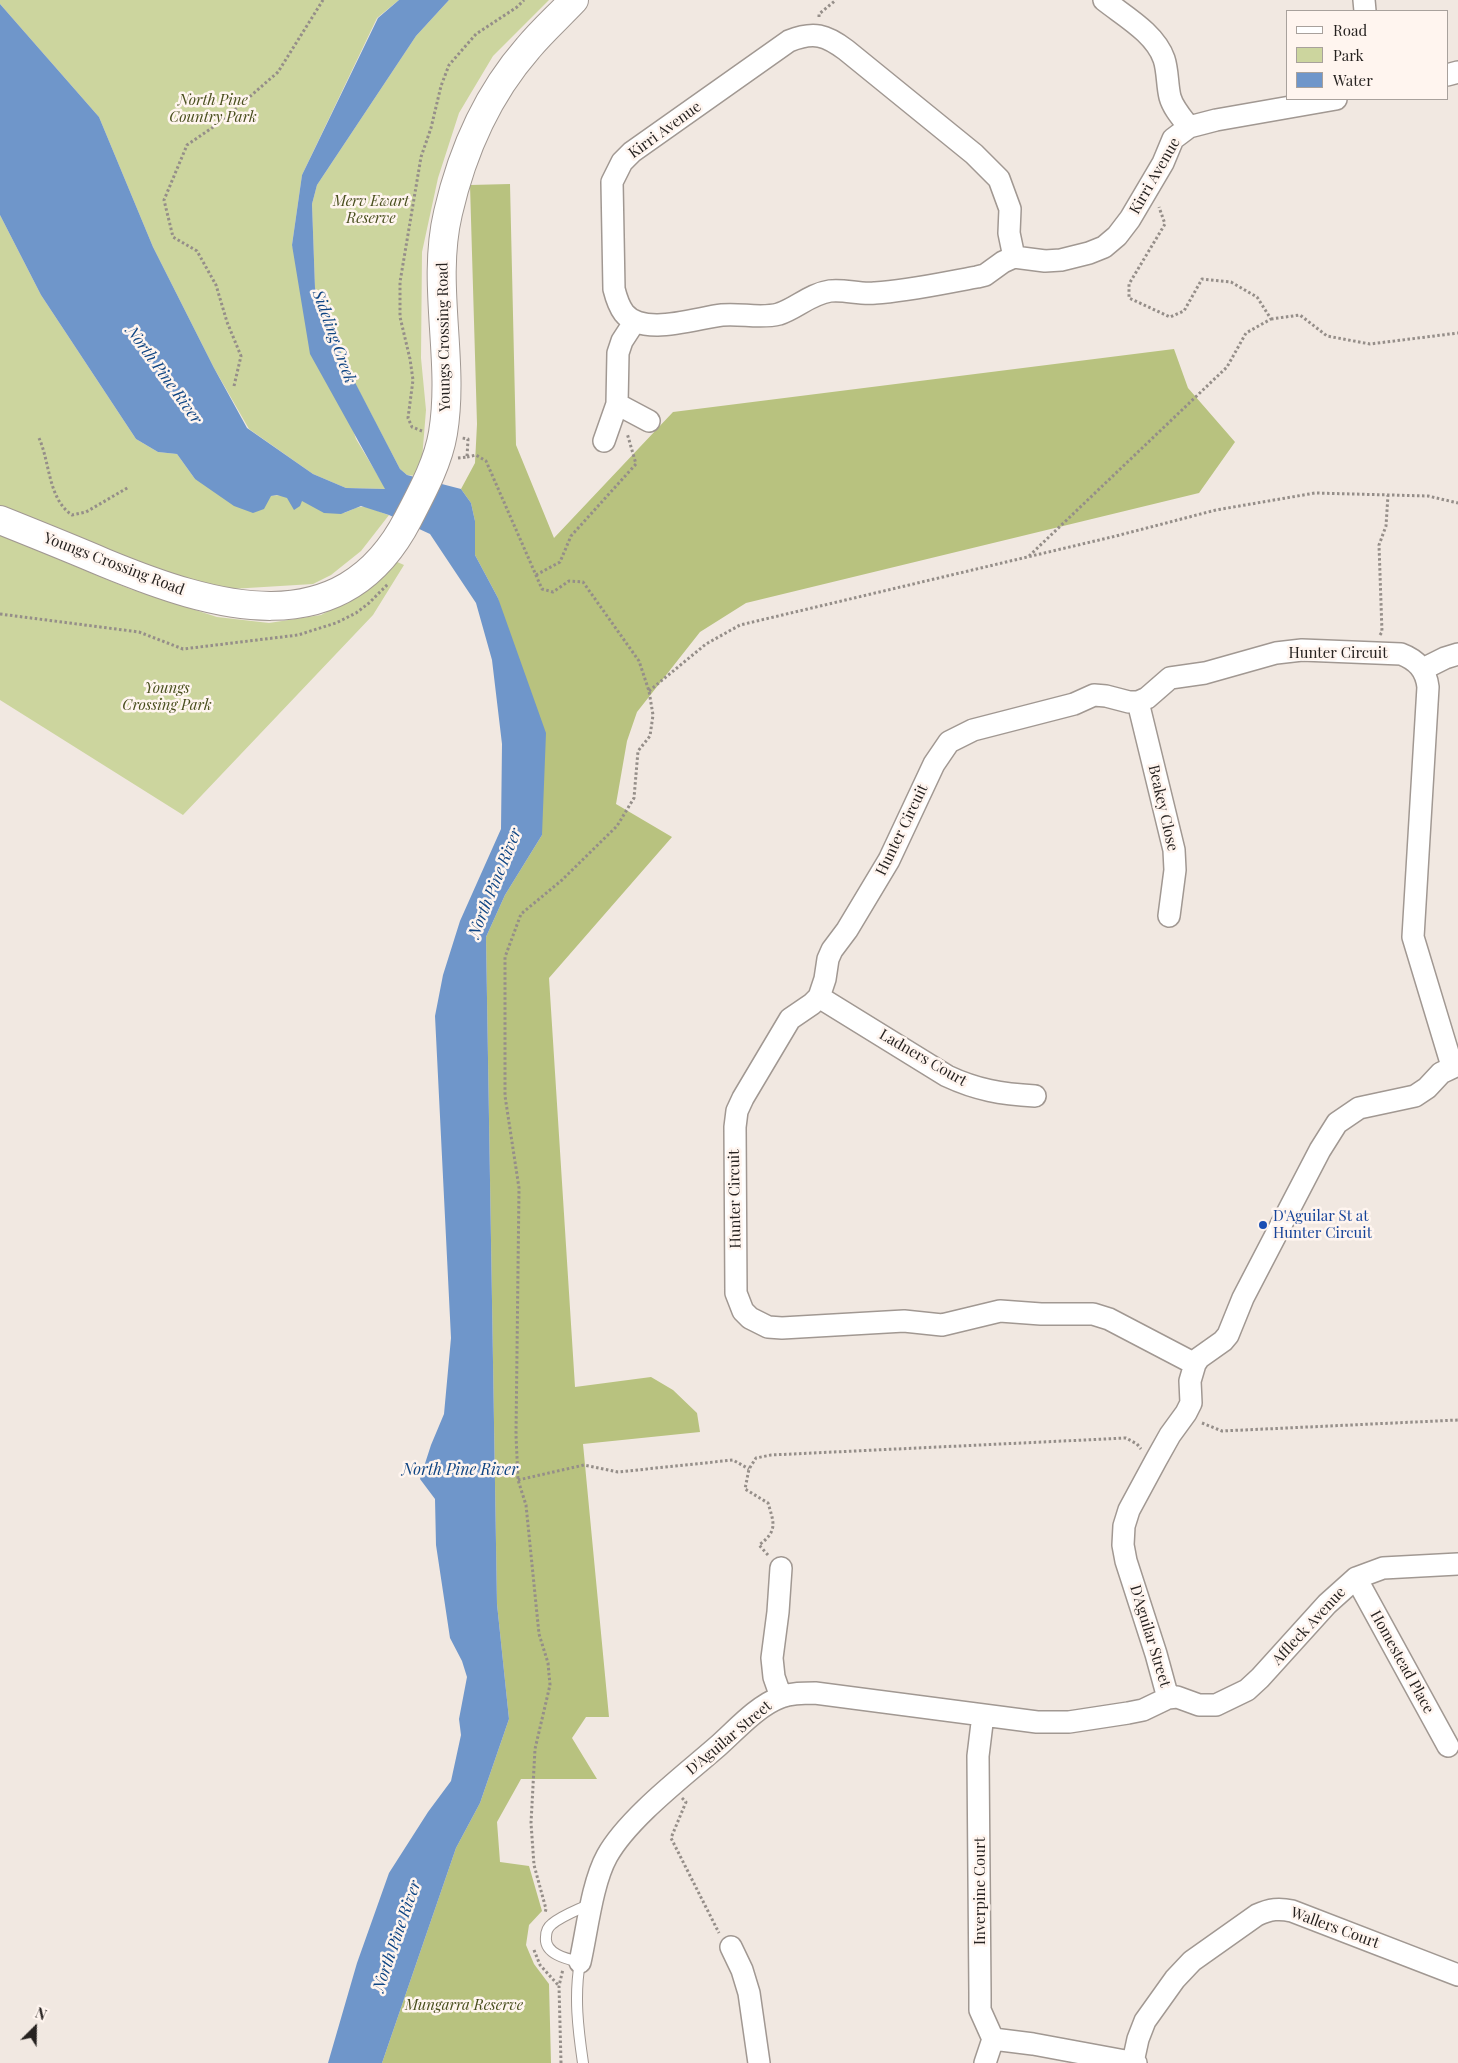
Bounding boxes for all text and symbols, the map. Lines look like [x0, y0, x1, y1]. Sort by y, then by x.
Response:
legend [1286, 10, 1448, 100]
text: Road [1333, 20, 1367, 40]
text: Park [1333, 45, 1364, 65]
text: Water [1333, 70, 1373, 90]
park label: North Pine Country Park [169, 91, 257, 126]
street label: Kirri Avenue [625, 98, 705, 162]
street label: Kirri Avenue [1126, 135, 1184, 217]
park label: Merv Ewart Reserve [333, 192, 409, 227]
street label: Youngs Crossing Road [434, 262, 454, 412]
water label: Sideling Creek [308, 288, 360, 386]
water label: North Pine River [122, 322, 206, 428]
street label: Youngs Crossing Road [41, 529, 187, 599]
street label: Hunter Circuit [1289, 644, 1387, 662]
park label: Youngs Crossing Park [122, 679, 212, 714]
street label: Beakey Close [1144, 763, 1182, 853]
street label: Hunter Circuit [872, 782, 932, 878]
water label: North Pine River [464, 826, 526, 940]
street label: Ladners Court [876, 1026, 970, 1090]
street label: Hunter Circuit [725, 1149, 745, 1249]
place label: D'Aguilar St at Hunter Circuit [1273, 1207, 1372, 1242]
marker: D'Aguilar St at Hunter Circuit [1257, 1219, 1269, 1231]
water label: North Pine River [402, 1460, 518, 1480]
street label: D'Aguilar Street [1126, 1583, 1174, 1689]
street label: Affleck Avenue [1268, 1583, 1350, 1669]
street label: Homestead Place [1366, 1607, 1438, 1717]
street label: D'Aguilar Street [683, 1697, 775, 1779]
street label: Inverpine Court [971, 1837, 989, 1945]
water label: North Pine River [369, 1878, 425, 1994]
street label: Wallers Court [1288, 1904, 1382, 1952]
park label: Mungarra Reserve [405, 1996, 523, 2014]
north arrow [10, 2003, 60, 2053]
text: N [33, 2003, 49, 2024]

